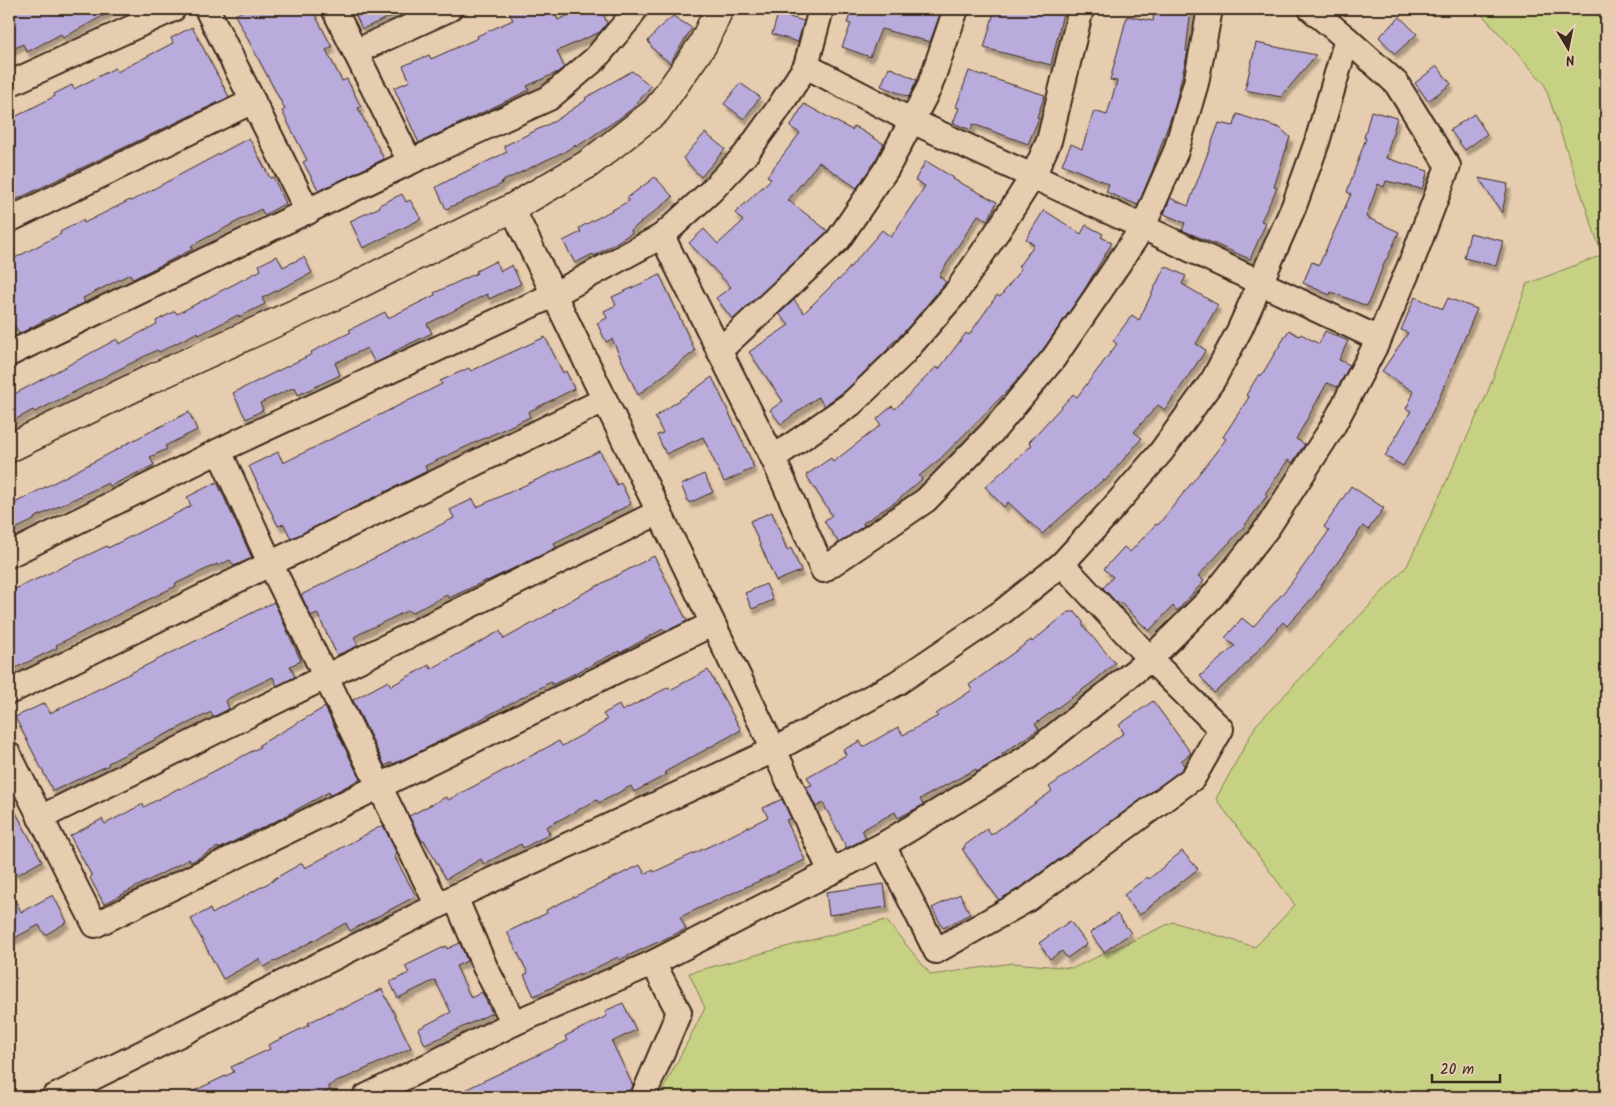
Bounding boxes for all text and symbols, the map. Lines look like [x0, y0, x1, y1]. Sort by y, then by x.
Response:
north arrow [1542, 22, 1592, 72]
text: N [1564, 48, 1576, 71]
scale bar [1432, 1051, 1500, 1083]
text: 20 m [1440, 1058, 1474, 1082]

